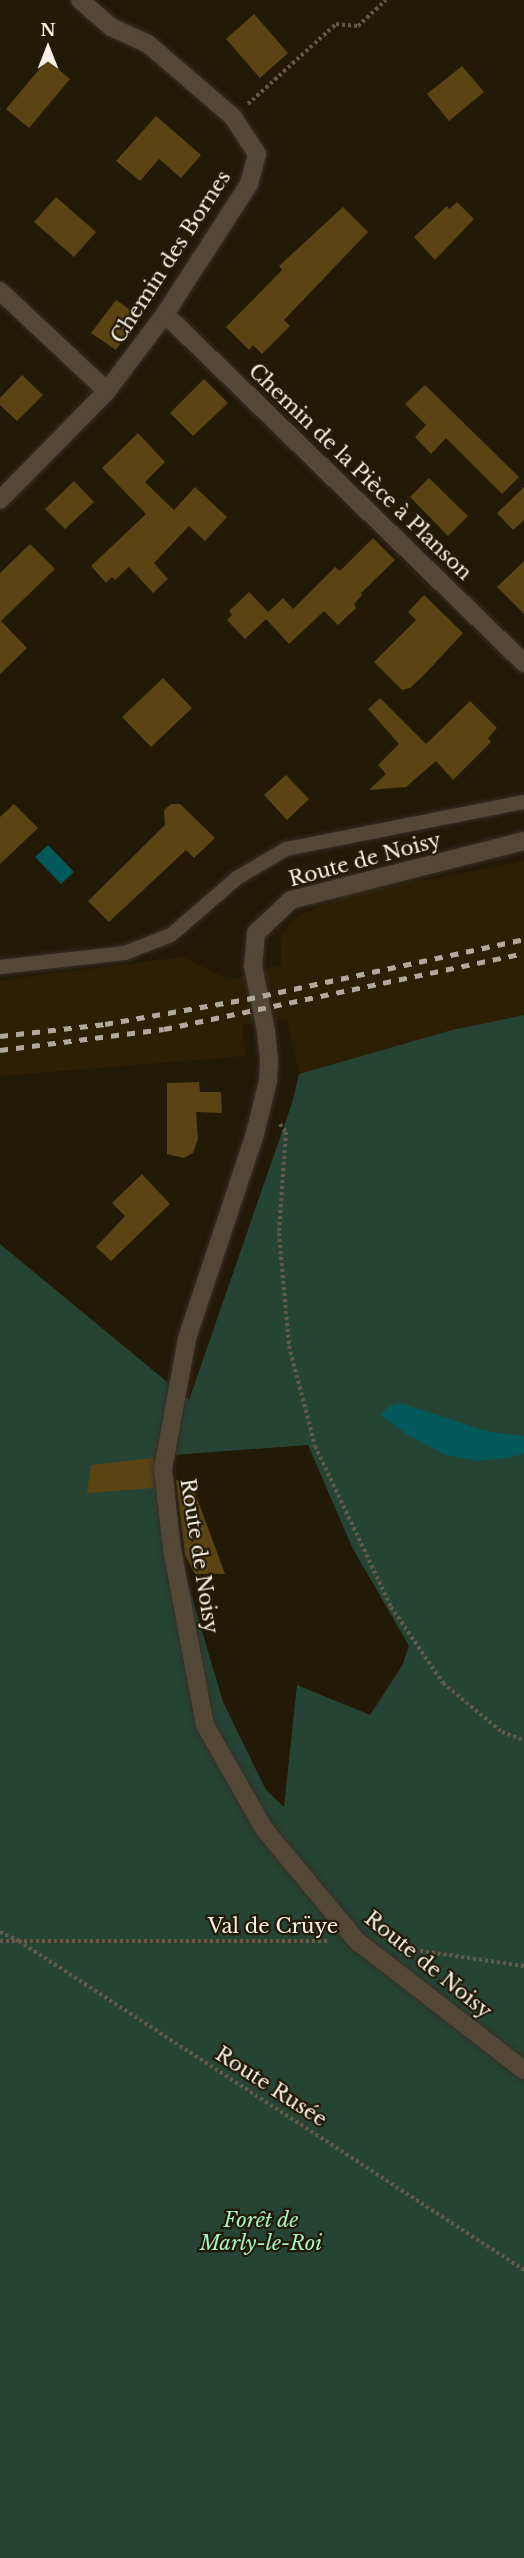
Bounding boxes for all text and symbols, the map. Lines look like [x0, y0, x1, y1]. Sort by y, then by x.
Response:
north arrow [18, 18, 78, 78]
text: N [40, 20, 56, 40]
street label: Chemin des Bornes [106, 166, 236, 348]
street label: Chemin de la Pièce à Planson [243, 359, 477, 585]
street label: Route de Noisy [286, 828, 444, 892]
street label: Route de Noisy [175, 1477, 223, 1635]
street label: Route de Noisy [360, 1906, 496, 2024]
street label: Val de Crüye [208, 1914, 338, 1938]
street label: Route Rusée [211, 2042, 331, 2132]
park label: Forêt de Marly-le-Roi [200, 2208, 322, 2255]

